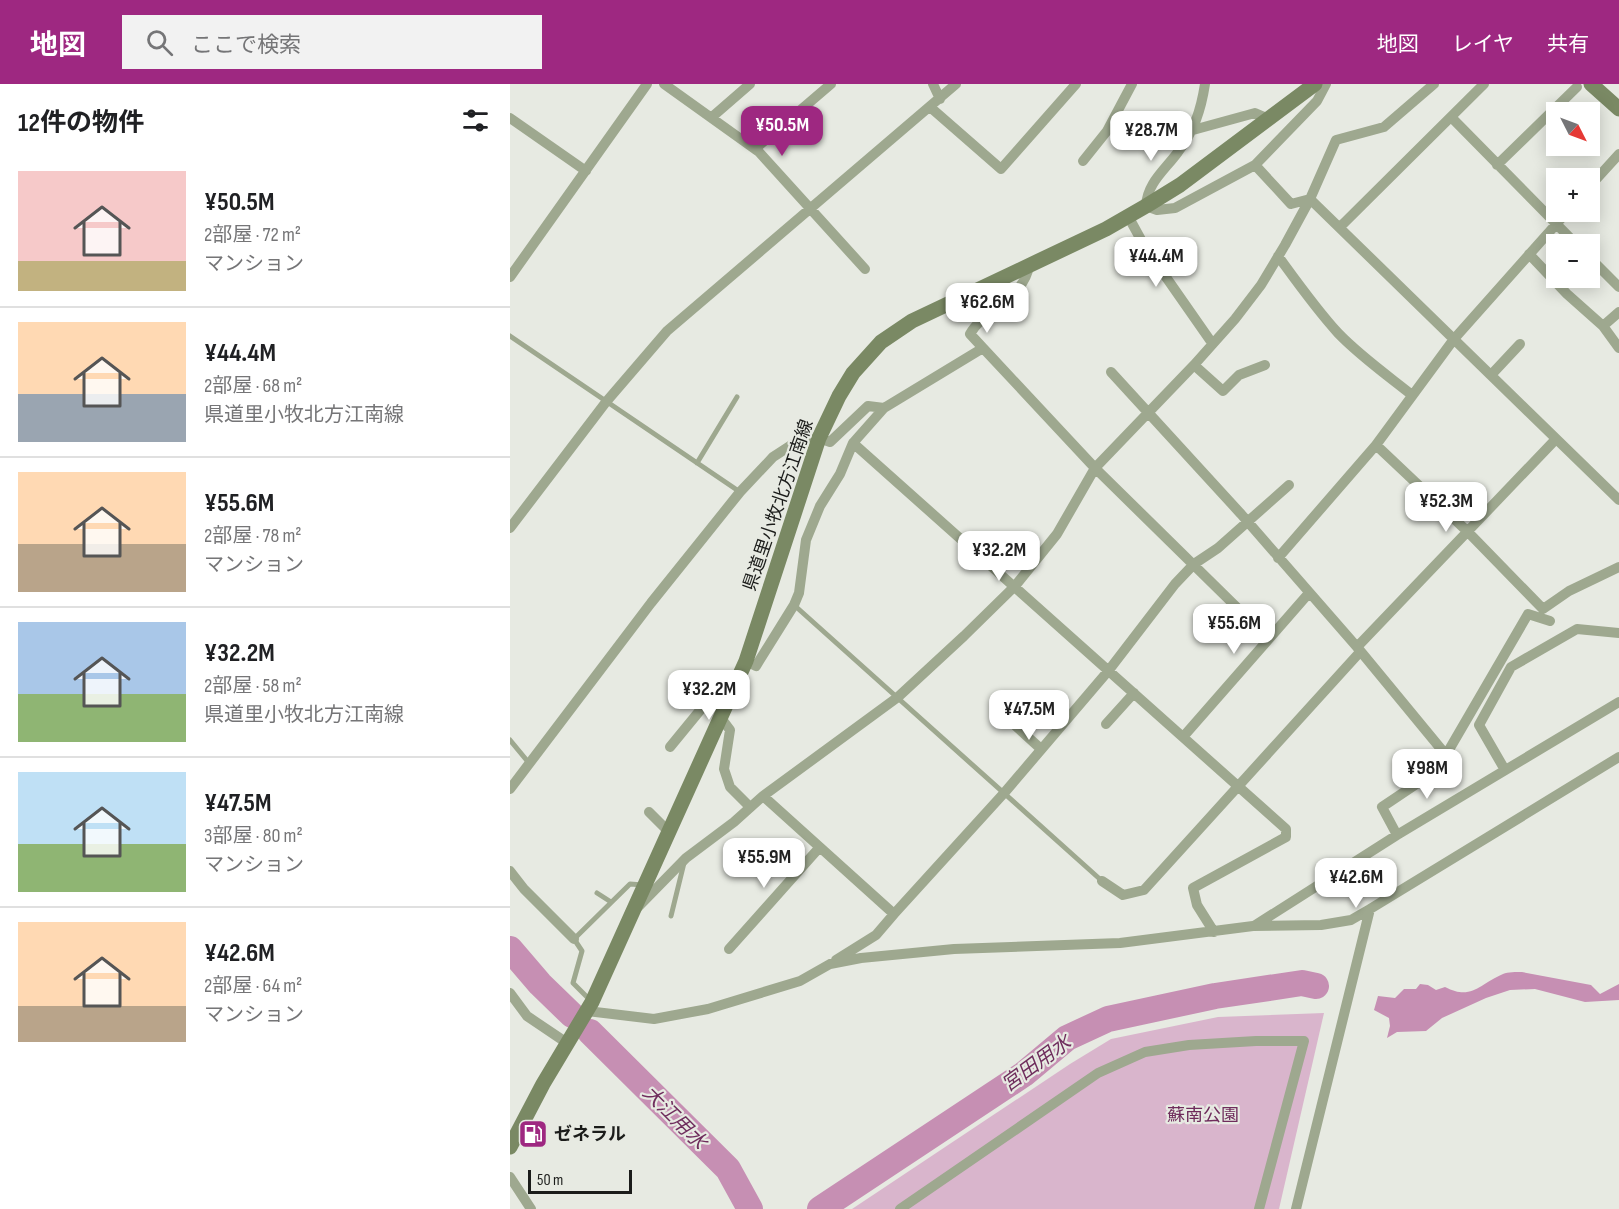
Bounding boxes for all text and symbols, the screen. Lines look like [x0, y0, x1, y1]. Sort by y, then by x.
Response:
search box [122, 15, 542, 69]
icon: search [143, 26, 176, 59]
text: 地図 [30, 29, 86, 62]
text: ここで検索 [191, 32, 301, 59]
text: 地図 [1377, 32, 1419, 57]
text: レイヤ [1452, 32, 1514, 57]
text: 共有 [1547, 32, 1589, 57]
north arrow [1546, 102, 1600, 156]
map controls [1546, 102, 1600, 288]
icon: filters [459, 104, 492, 137]
pin: ¥50.5M [733, 106, 831, 157]
text: 12件の物件 [18, 108, 144, 139]
pin: ¥28.7M [1102, 111, 1200, 162]
text: ¥50.5M [755, 113, 809, 137]
text: ¥28.7M [1124, 118, 1178, 142]
button: + [1546, 168, 1600, 222]
text: ¥50.5M [204, 187, 274, 218]
icon: home [66, 195, 138, 267]
text: 2部屋 · 72 m² [204, 223, 301, 247]
button: − [1546, 234, 1600, 288]
pin: ¥44.4M [1107, 237, 1205, 288]
text: ¥44.4M [1128, 244, 1184, 268]
text: マンション [204, 252, 304, 276]
pin: ¥62.6M [938, 283, 1036, 334]
text: ¥62.6M [960, 290, 1014, 314]
text: ¥44.4M [204, 338, 276, 369]
icon: home [66, 346, 138, 418]
text: 2部屋 · 68 m² [204, 374, 302, 398]
text: 県道里小牧北方江南線 [204, 403, 404, 427]
street label: 県道里小牧北方江南線 [739, 417, 818, 594]
pin: ¥52.3M [1397, 482, 1495, 533]
text: ¥55.6M [204, 488, 274, 519]
text: ¥52.3M [1419, 489, 1473, 513]
icon: home [66, 496, 138, 568]
text: 2部屋 · 78 m² [204, 524, 302, 548]
pin: ¥32.2M [950, 531, 1048, 582]
text: ¥32.2M [972, 538, 1026, 562]
text: マンション [204, 553, 304, 577]
pin: ¥55.6M [1185, 604, 1283, 655]
text: ¥55.6M [1207, 611, 1261, 635]
text: ¥32.2M [204, 638, 275, 669]
icon: home [66, 646, 138, 718]
pin: ¥32.2M [660, 670, 758, 721]
text: 2部屋 · 58 m² [204, 674, 302, 698]
text: ¥32.2M [682, 677, 736, 701]
pin: ¥47.5M [980, 690, 1078, 741]
text: ¥47.5M [1003, 697, 1055, 721]
text: 県道里小牧北方江南線 [204, 703, 404, 727]
pin: ¥98M [1391, 749, 1463, 800]
text: ¥98M [1406, 756, 1448, 780]
text: ¥47.5M [204, 788, 271, 819]
icon: home [66, 796, 138, 868]
text: 3部屋 · 80 m² [204, 824, 303, 848]
pin: ¥55.9M [715, 838, 813, 889]
text: ¥55.9M [737, 845, 791, 869]
text: マンション [204, 853, 304, 877]
pin: ¥42.6M [1307, 858, 1405, 909]
text: ¥42.6M [1329, 865, 1383, 889]
text: ¥42.6M [204, 938, 275, 969]
icon: home [66, 946, 138, 1018]
text: 2部屋 · 64 m² [204, 974, 302, 998]
text: マンション [204, 1003, 304, 1027]
water label: 宮田用水 [997, 1029, 1078, 1097]
water label: 大江用水 [638, 1081, 712, 1156]
park label: 蘇南公園 [1167, 1105, 1239, 1126]
fuel station icon: ゼネラル [517, 1118, 549, 1150]
place label: ゼネラル [554, 1124, 626, 1145]
scale bar [528, 1167, 632, 1194]
text: 50 m [537, 1171, 563, 1190]

